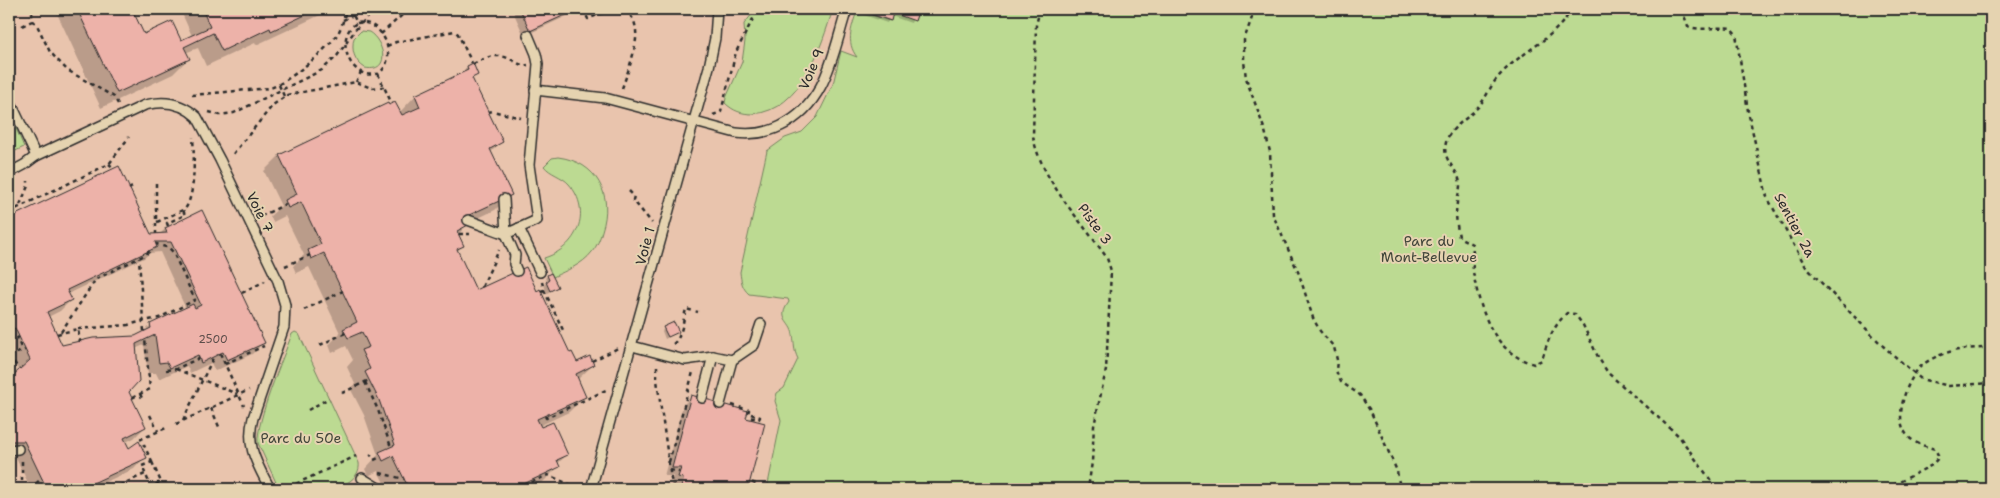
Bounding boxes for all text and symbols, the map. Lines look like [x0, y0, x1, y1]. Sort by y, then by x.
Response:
street label: Voie 9 [794, 46, 828, 92]
street label: Voie 7 [242, 189, 278, 235]
street label: Sentier 2a [1771, 190, 1820, 261]
street label: Piste 3 [1074, 200, 1116, 248]
street label: Voie 1 [631, 225, 659, 267]
park label: Parc du Mont-Bellevue [1381, 232, 1477, 266]
house number: 2500 [198, 332, 228, 347]
park label: Parc du 50e [261, 429, 342, 447]

